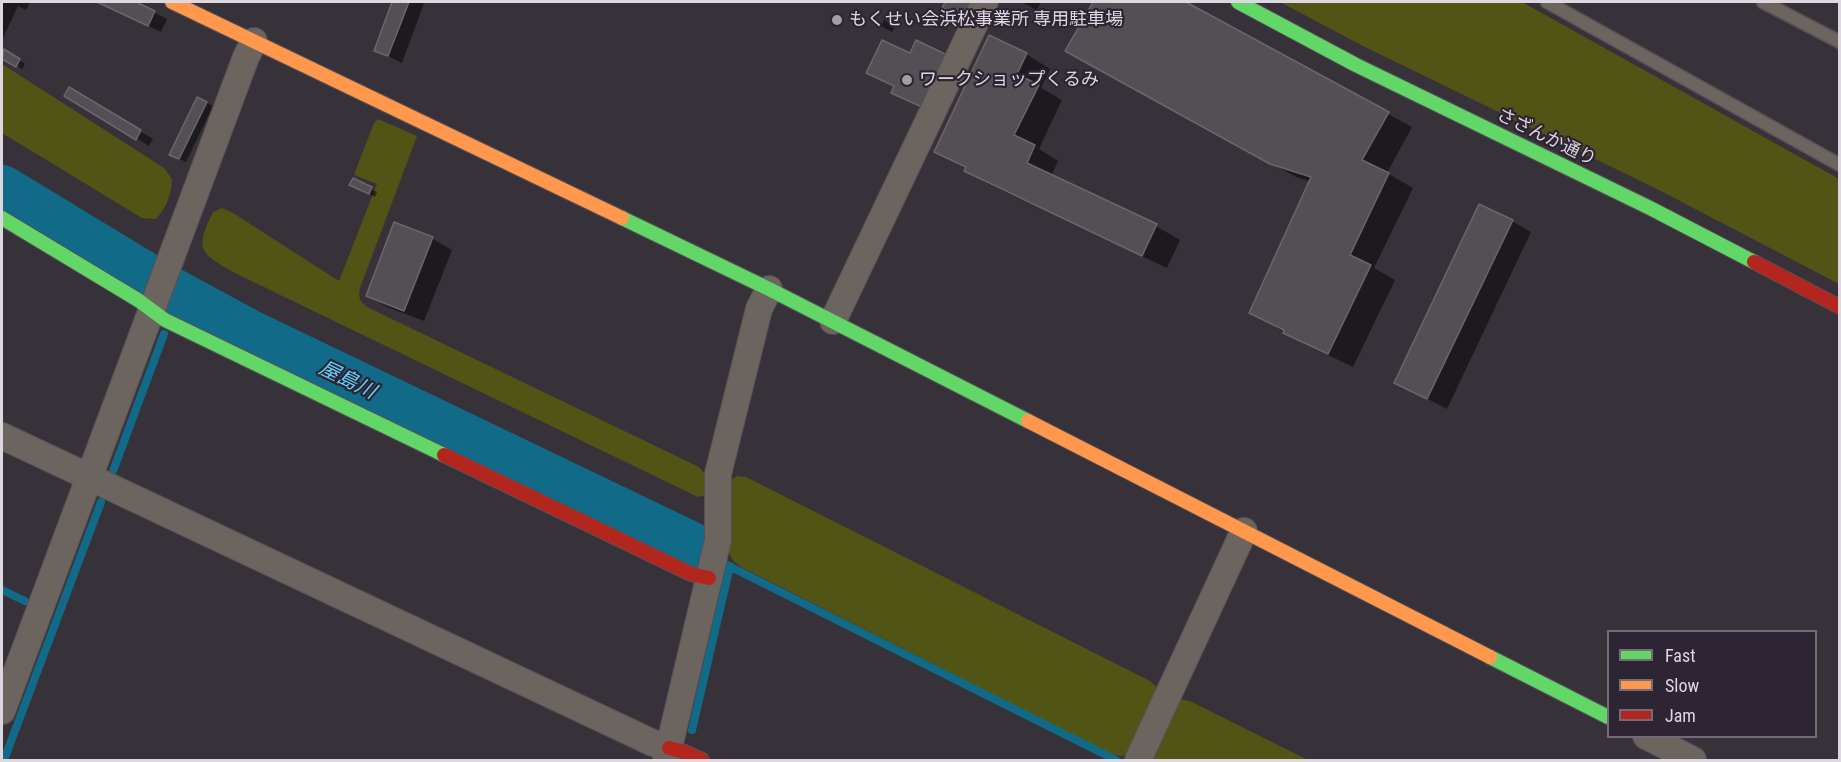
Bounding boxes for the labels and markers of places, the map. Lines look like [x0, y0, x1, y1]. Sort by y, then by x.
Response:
place label: もくせい会浜松事業所 専用駐車場 [849, 9, 1123, 31]
marker: もくせい会浜松事業所 専用駐車場 [830, 13, 844, 27]
place label: ワークショップくるみ [919, 69, 1099, 91]
marker: ワークショップくるみ [900, 73, 914, 87]

